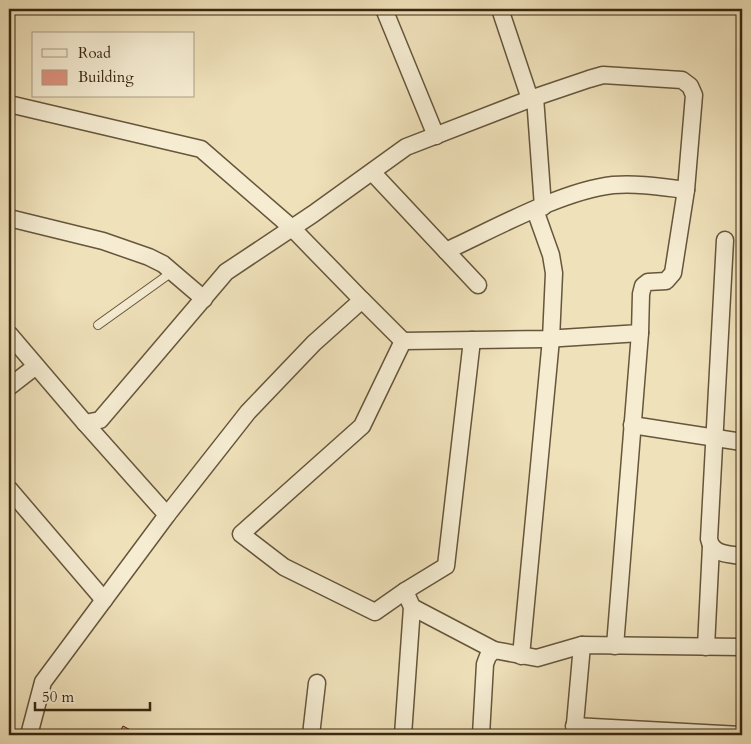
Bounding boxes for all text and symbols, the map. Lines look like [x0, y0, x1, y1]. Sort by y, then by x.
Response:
legend [32, 32, 195, 98]
text: Road [78, 43, 111, 63]
text: Building [78, 67, 134, 87]
scale bar [35, 679, 150, 711]
text: 50 m [42, 687, 74, 707]

